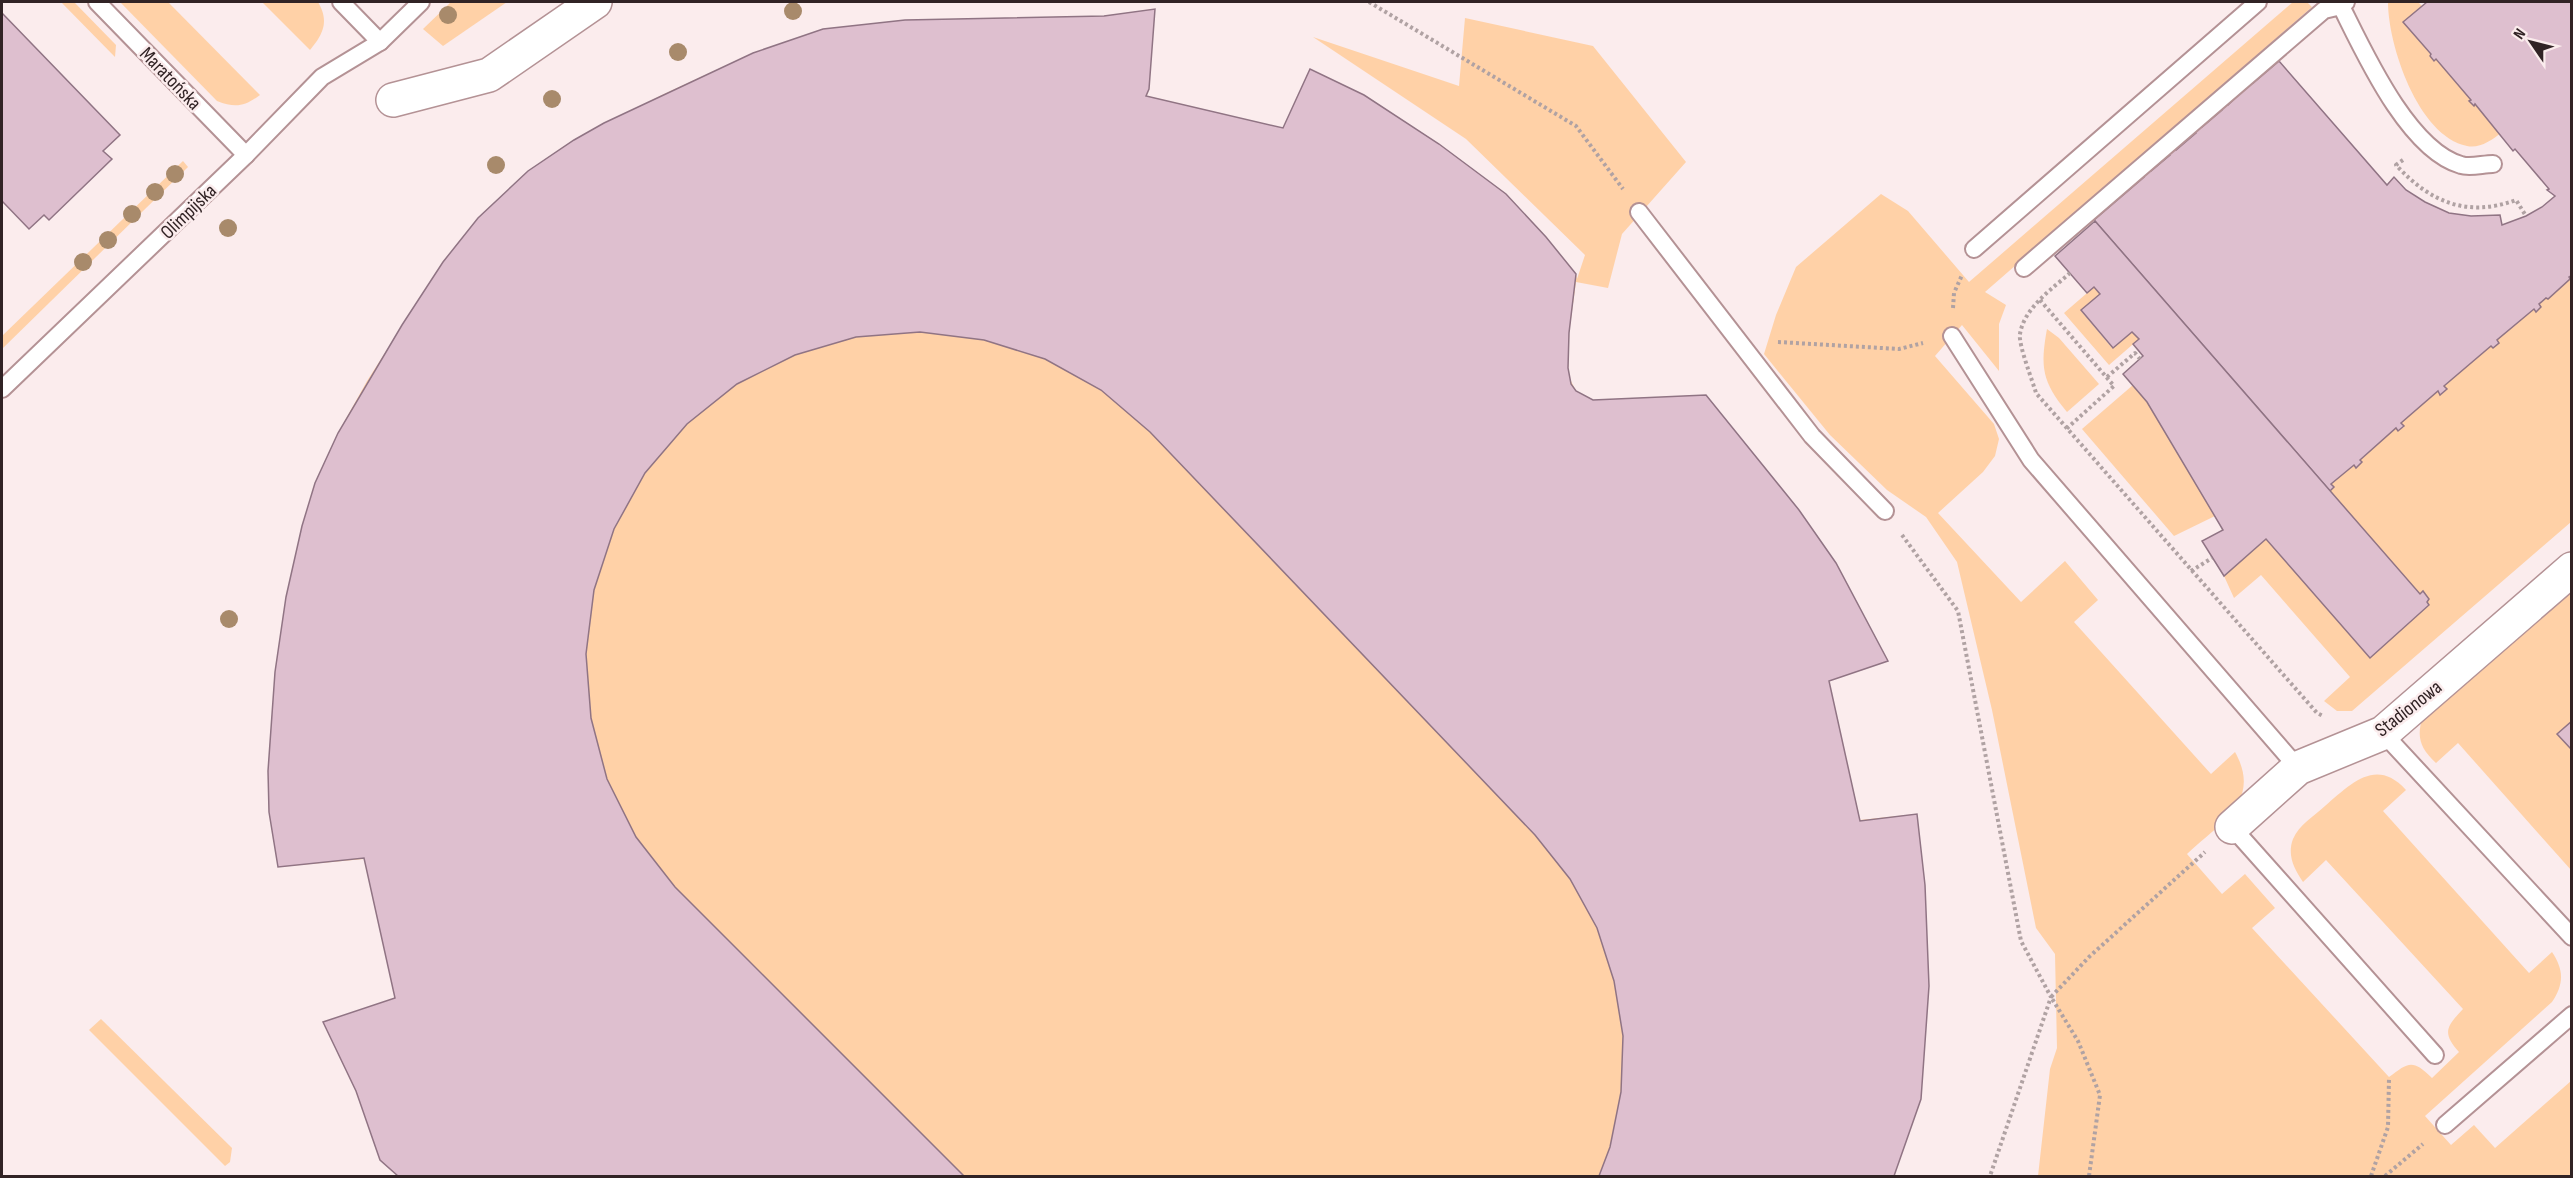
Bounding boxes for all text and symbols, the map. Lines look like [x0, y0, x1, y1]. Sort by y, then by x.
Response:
north arrow [2501, 12, 2561, 72]
text: N [2510, 25, 2530, 43]
street label: Maratońska [135, 42, 206, 115]
street label: Olimpijska [156, 179, 222, 244]
street label: Stadionowa [2370, 675, 2447, 742]

